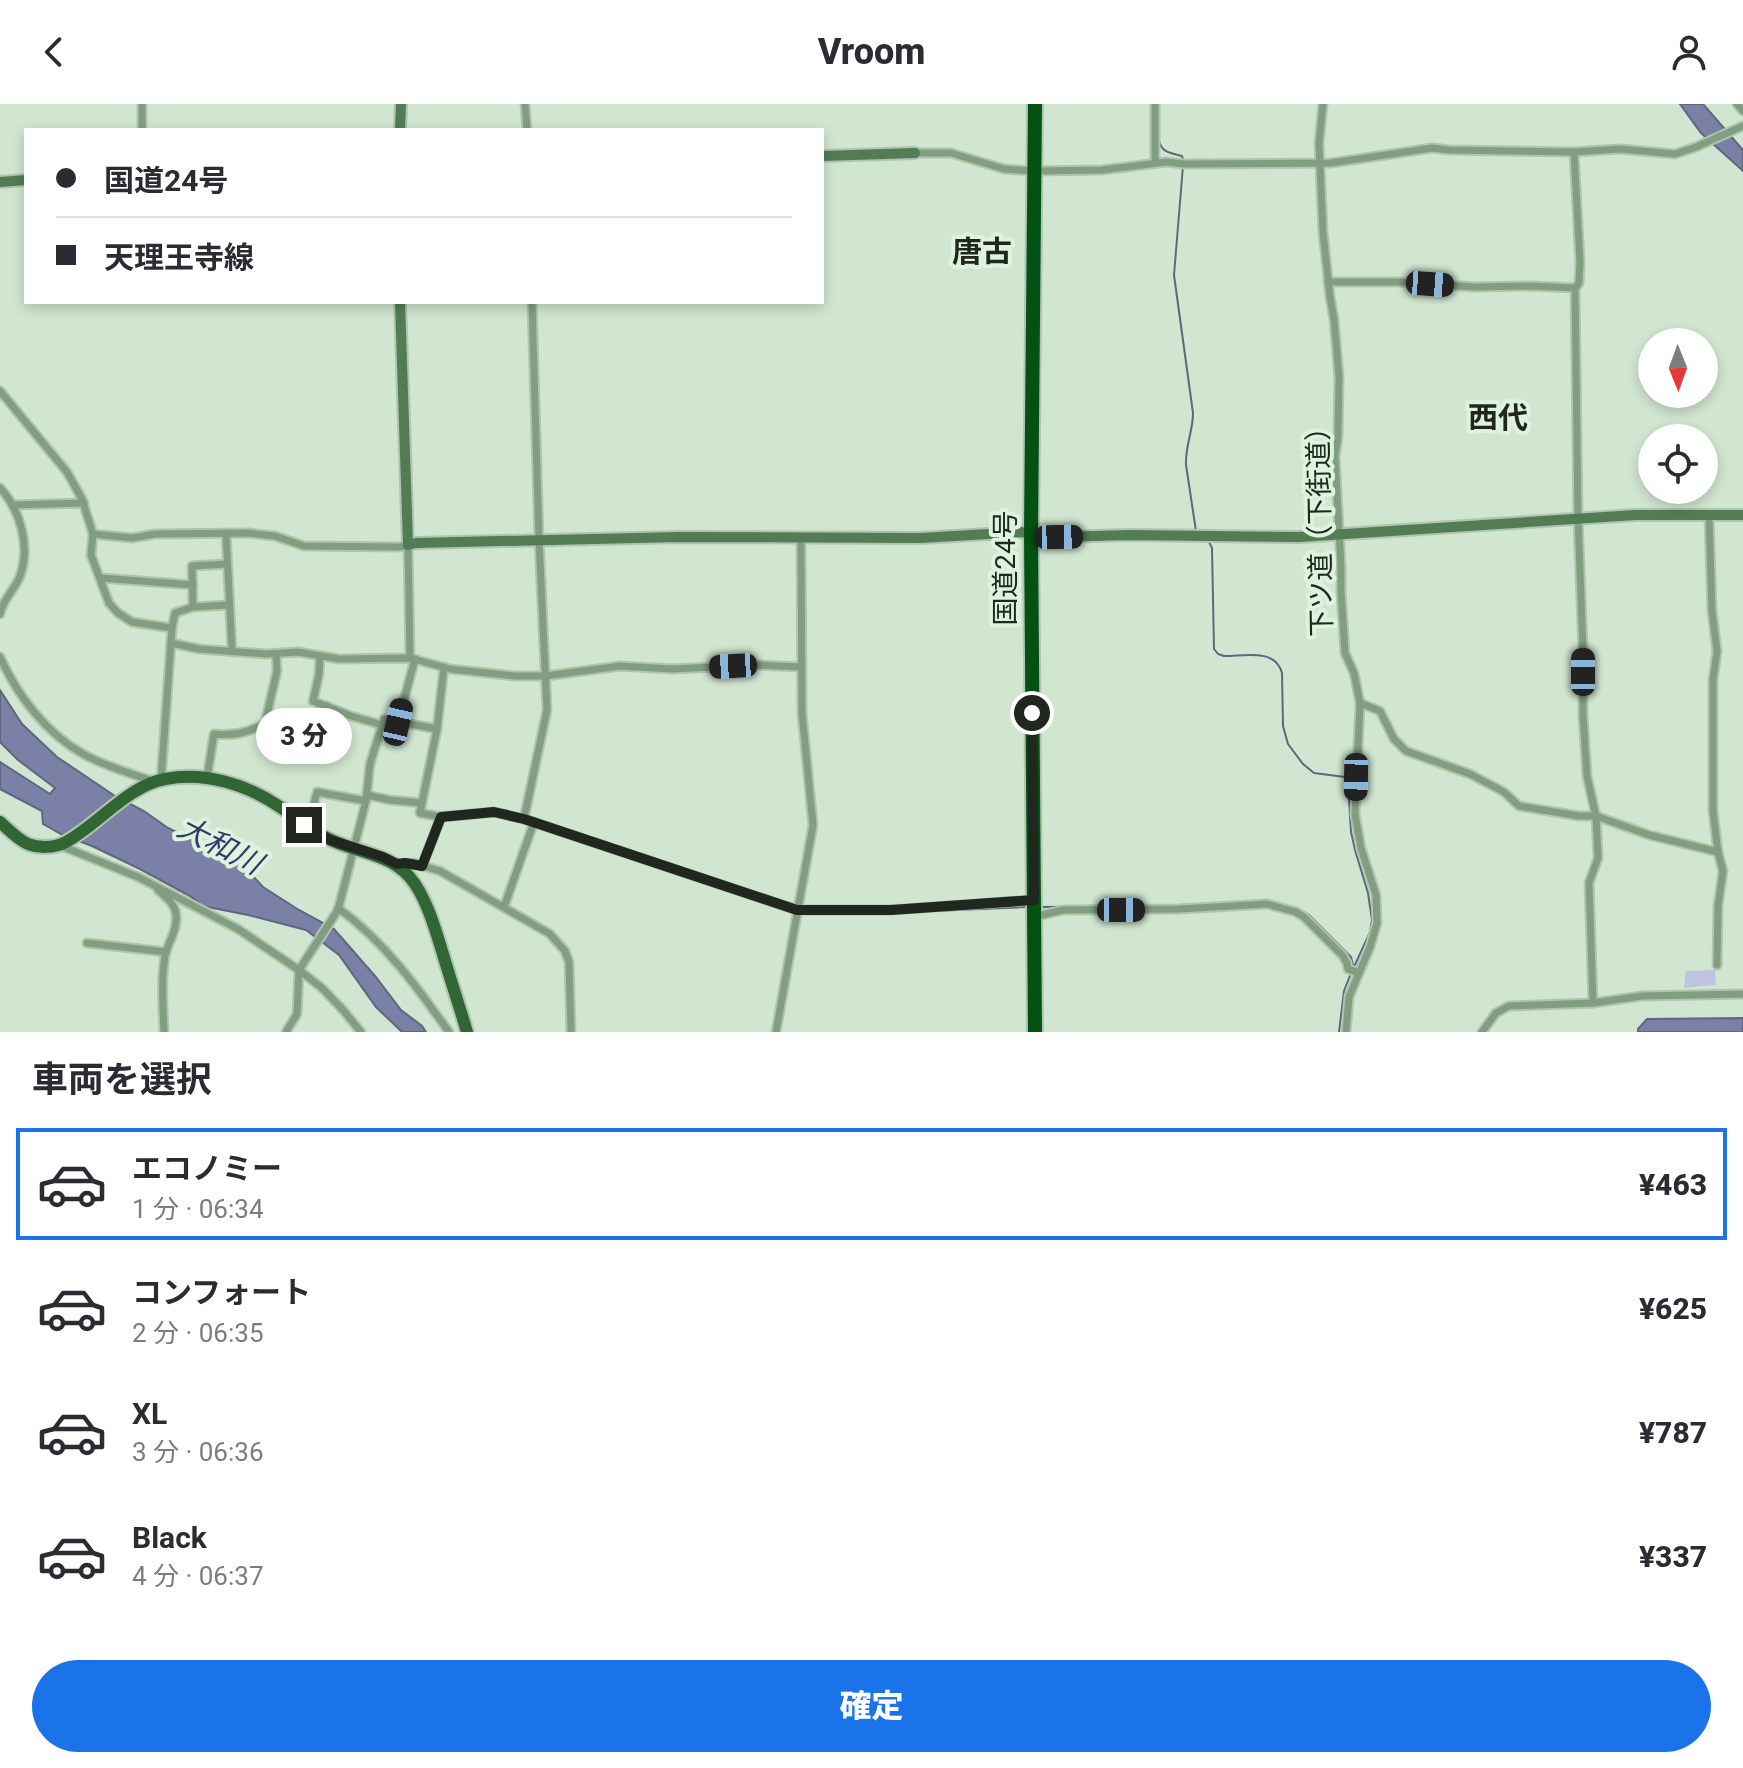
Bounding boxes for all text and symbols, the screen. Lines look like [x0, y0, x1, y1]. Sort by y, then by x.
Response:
icon: back [32, 30, 76, 74]
icon: person [1667, 30, 1711, 74]
text: Vroom [818, 31, 925, 73]
text: 国道24号 [104, 163, 228, 198]
district label: 唐古 [952, 234, 1012, 269]
text: 天理王寺線 [104, 240, 254, 275]
car [1405, 270, 1455, 298]
north arrow [1638, 328, 1718, 408]
map controls [1638, 328, 1718, 504]
district label: 西代 [1468, 400, 1528, 435]
street label: 下ツ道（下街道） [1302, 413, 1338, 637]
button: locate [1638, 424, 1718, 504]
street label: 国道24号 [989, 510, 1022, 626]
car [1035, 525, 1083, 549]
car [1571, 648, 1595, 696]
car [708, 653, 758, 679]
route start [1014, 695, 1050, 731]
car [381, 696, 415, 748]
callout: 3 分 [256, 709, 352, 765]
text: 3 分 [280, 721, 328, 751]
car [1344, 753, 1368, 801]
route end [286, 807, 322, 843]
water label: 大和川 [172, 809, 271, 882]
car [1097, 898, 1145, 922]
text: 車両を選択 [32, 1059, 212, 1101]
icon: car [36, 1148, 108, 1220]
text: エコノミー [132, 1151, 282, 1186]
text: ¥463 [1639, 1167, 1707, 1202]
text: 1 分 · 06:34 [132, 1194, 264, 1224]
icon: car [36, 1272, 108, 1344]
text: コンフォート [132, 1275, 311, 1310]
text: ¥625 [1639, 1291, 1707, 1326]
text: 2 分 · 06:35 [132, 1318, 264, 1348]
icon: car [36, 1396, 108, 1468]
text: XL [132, 1396, 167, 1431]
text: ¥787 [1639, 1415, 1707, 1450]
text: 3 分 · 06:36 [132, 1437, 264, 1467]
icon: car [36, 1520, 108, 1592]
text: Black [132, 1520, 207, 1555]
text: ¥337 [1639, 1539, 1707, 1574]
text: 4 分 · 06:37 [132, 1561, 264, 1591]
button: 確定 [32, 1660, 1711, 1752]

